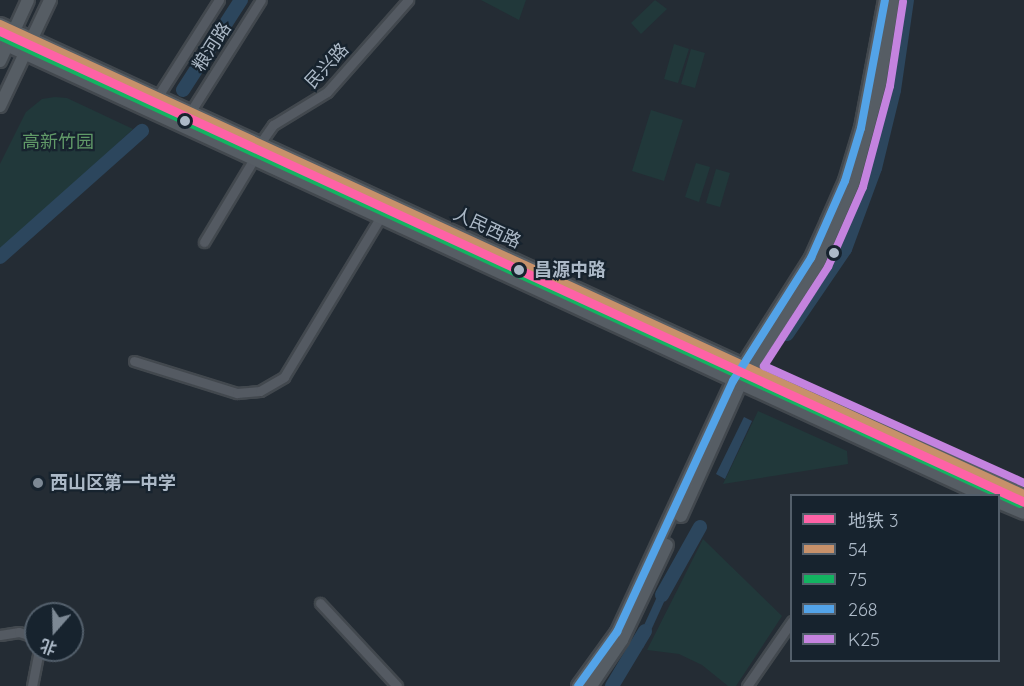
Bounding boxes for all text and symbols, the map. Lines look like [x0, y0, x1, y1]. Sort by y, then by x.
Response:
street label: 粮河路 [188, 18, 236, 76]
street label: 民兴路 [301, 39, 353, 93]
unlabelled marker [179, 115, 191, 127]
park label: 高新竹园 [22, 131, 94, 153]
street label: 人民西路 [450, 203, 524, 253]
unlabelled marker [828, 247, 840, 259]
place label: 昌源中路 [534, 259, 606, 281]
marker: 昌源中路 [509, 260, 529, 280]
place label: 西山区第一中学 [50, 472, 176, 494]
marker: 西山区第一中学 [31, 476, 45, 490]
legend [790, 494, 1000, 662]
text: 地铁 3 [848, 509, 898, 532]
text: 54 [848, 538, 867, 561]
text: 75 [848, 568, 867, 591]
text: 268 [848, 598, 877, 621]
north arrow [24, 602, 84, 662]
text: K25 [848, 628, 880, 651]
text: 北 [38, 635, 59, 659]

